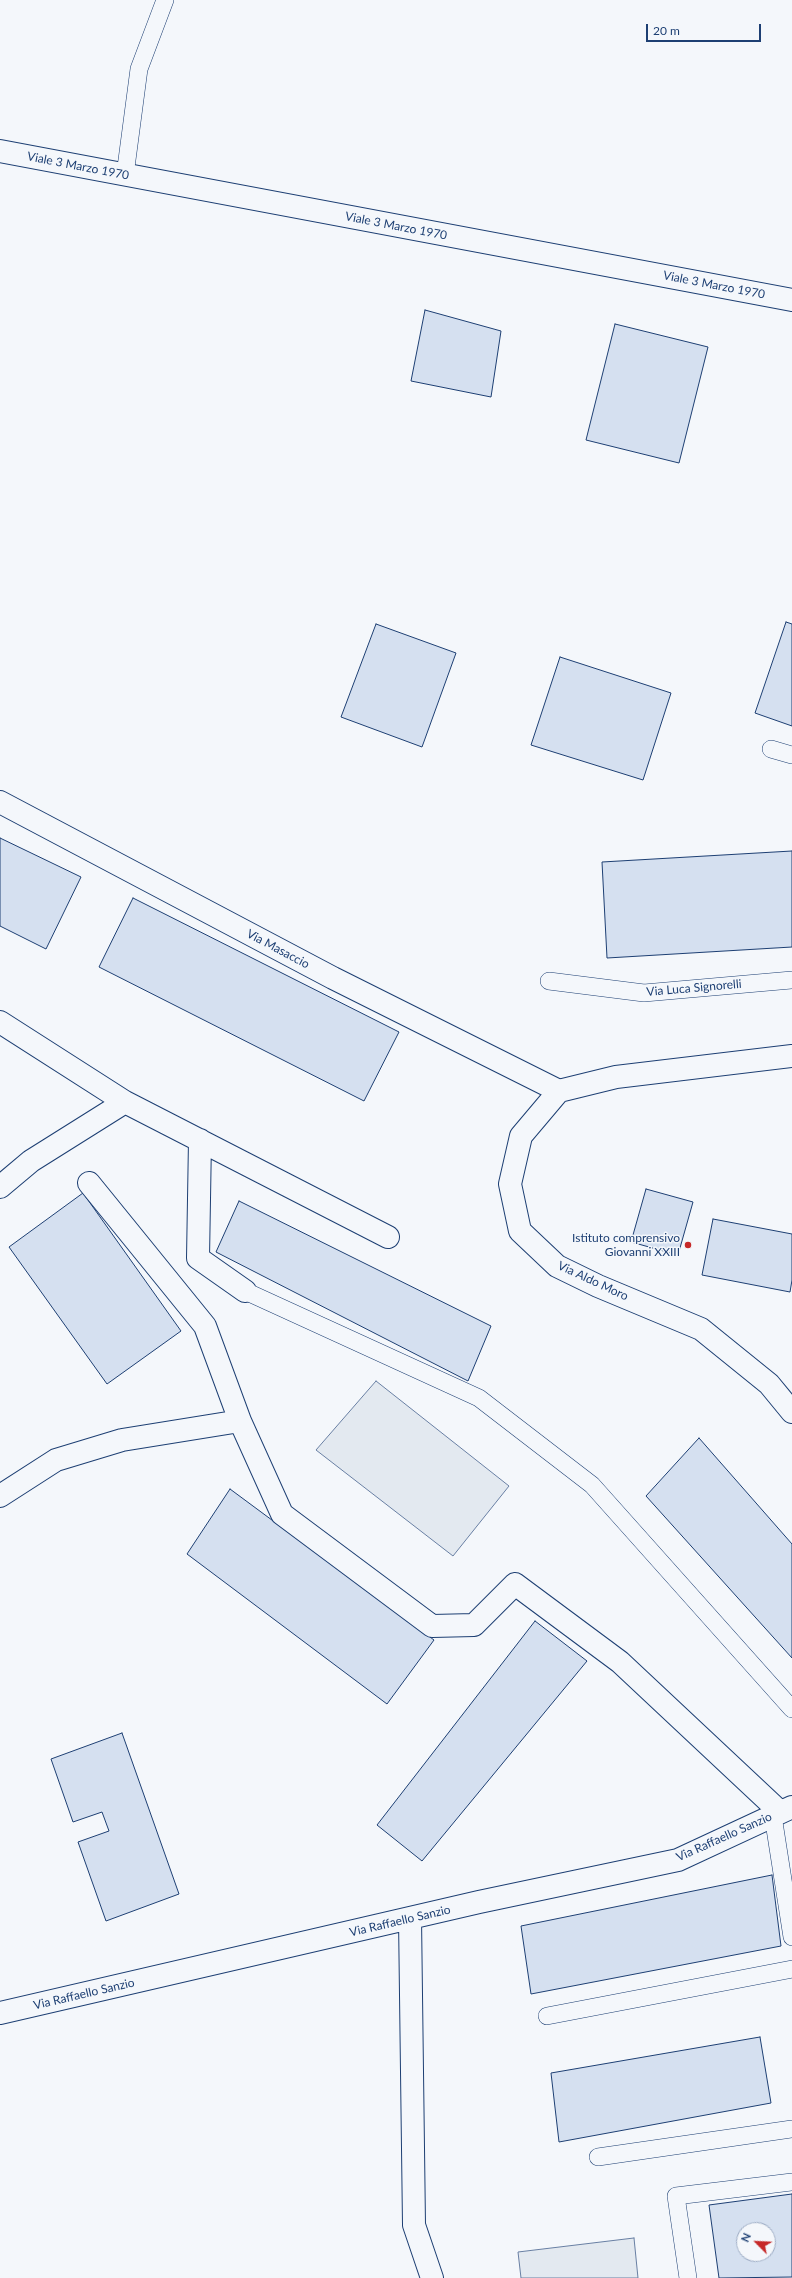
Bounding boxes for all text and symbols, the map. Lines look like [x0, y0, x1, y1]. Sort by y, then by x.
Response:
scale bar [648, 16, 763, 42]
text: 20 m [653, 23, 680, 38]
street label: Viale 3 Marzo 1970 [26, 149, 130, 183]
street label: Viale 3 Marzo 1970 [344, 209, 448, 243]
street label: Viale 3 Marzo 1970 [662, 268, 766, 302]
street label: Via Masaccio [244, 926, 312, 972]
street label: Via Luca Signorelli [646, 977, 742, 999]
place label: Istituto comprensivo Giovanni XXIII [572, 1231, 680, 1259]
marker: Istituto comprensivo Giovanni XXIII [683, 1240, 693, 1250]
street label: Via Aldo Moro [555, 1258, 631, 1304]
street label: Via Raffaello Sanzio [674, 1809, 774, 1865]
street label: Via Raffaello Sanzio [348, 1902, 452, 1940]
street label: Via Raffaello Sanzio [32, 1975, 136, 2013]
north arrow [736, 2222, 776, 2262]
text: N [738, 2231, 753, 2244]

